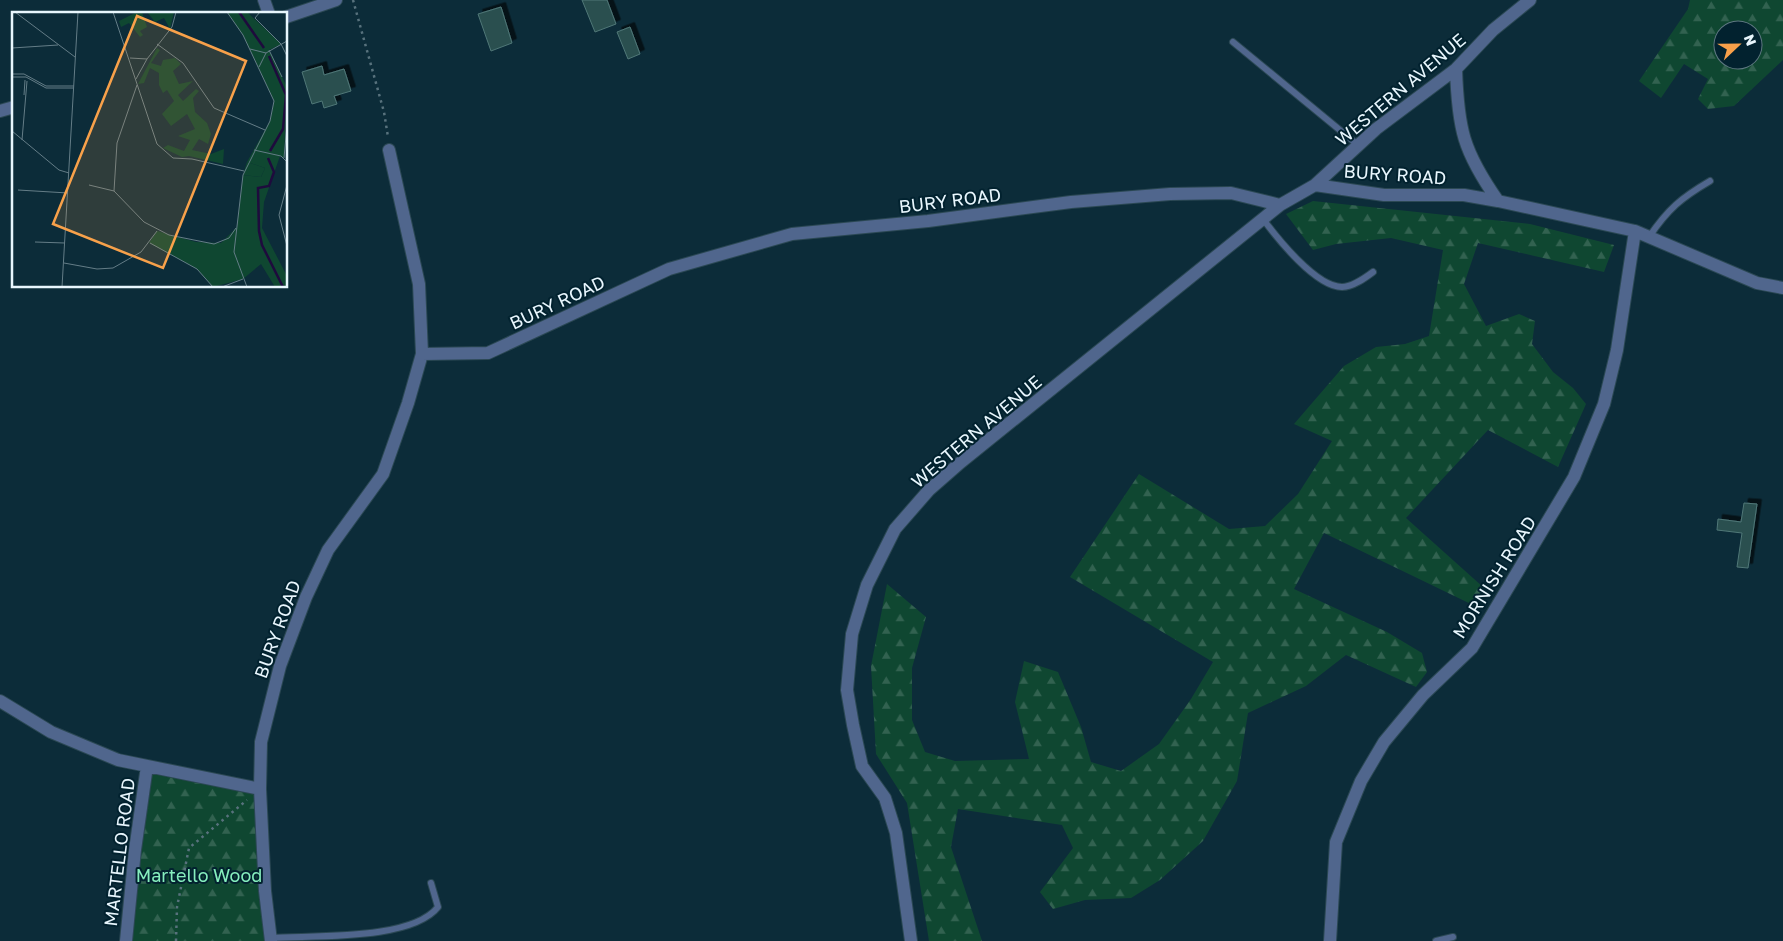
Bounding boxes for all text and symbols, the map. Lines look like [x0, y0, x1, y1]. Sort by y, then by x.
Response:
inset map [12, 12, 288, 288]
north arrow [1713, 20, 1763, 70]
street label: WESTERN AVENUE [1330, 28, 1470, 150]
text: N [1741, 32, 1760, 48]
street label: BURY ROAD [1343, 159, 1447, 189]
street label: BURY ROAD [898, 183, 1002, 217]
street label: BURY ROAD [506, 270, 608, 334]
street label: WESTERN AVENUE [906, 370, 1046, 492]
street label: MORNISH ROAD [1448, 512, 1540, 642]
street label: BURY ROAD [249, 577, 305, 681]
street label: MARTELLO ROAD [99, 777, 139, 927]
park label: Martello Wood [136, 864, 262, 886]

